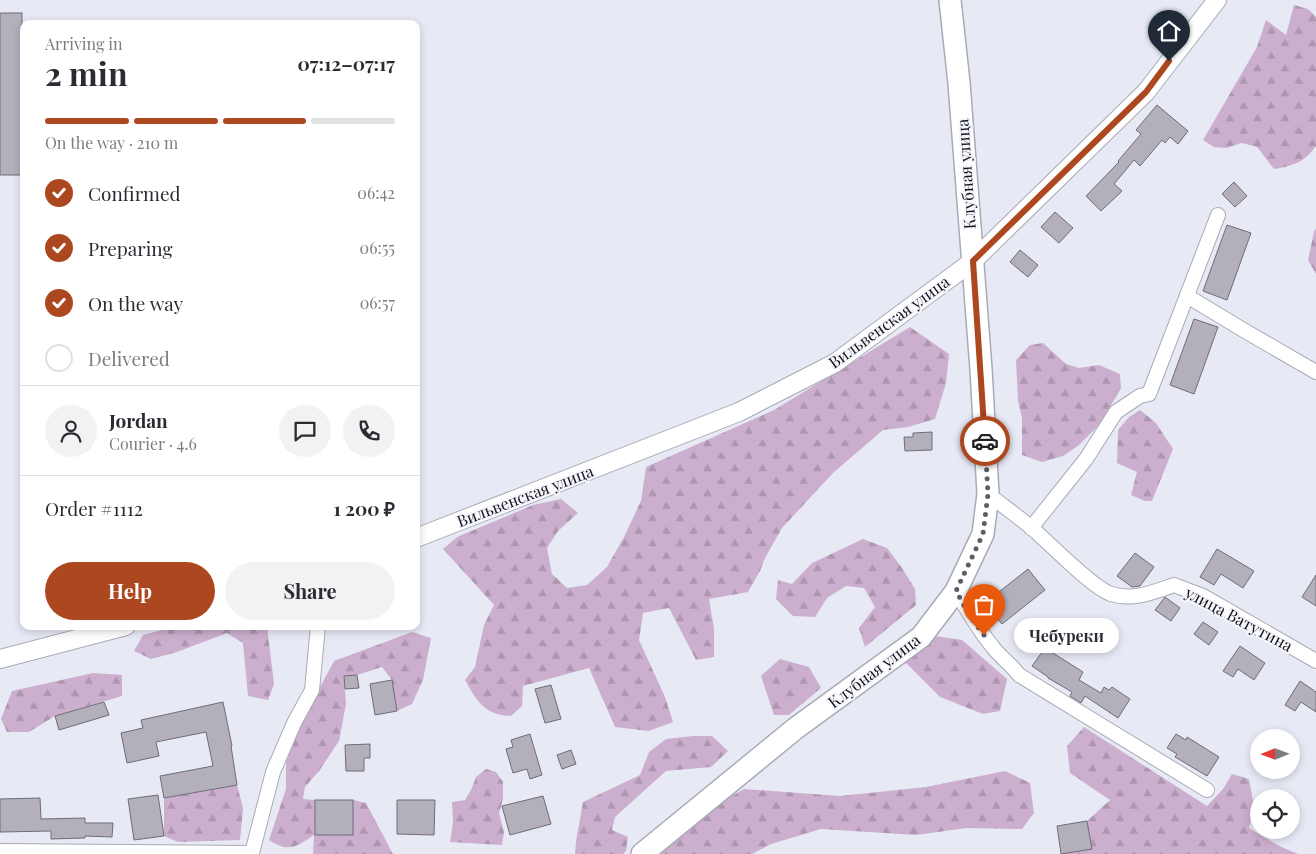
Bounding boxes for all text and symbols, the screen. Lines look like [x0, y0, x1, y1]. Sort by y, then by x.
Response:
pin [1148, 10, 1190, 61]
icon: home [1155, 17, 1183, 45]
text: Arriving in [45, 33, 123, 54]
text: 07:12–07:17 [298, 50, 395, 76]
text: 2 min [45, 51, 128, 94]
street label: Клубная улица [951, 118, 980, 230]
text: On the way · 210 m [45, 132, 178, 153]
icon: check [45, 179, 73, 207]
text: Confirmed [88, 180, 181, 206]
text: 06:42 [357, 182, 395, 203]
icon: check [45, 234, 73, 262]
text: Preparing [88, 235, 173, 261]
text: 06:55 [360, 237, 395, 258]
street label: Вильвенская улица [824, 271, 953, 373]
icon: check [45, 289, 73, 317]
text: On the way [88, 290, 183, 316]
text: 06:57 [360, 292, 395, 313]
text: Delivered [88, 345, 170, 371]
button: person [45, 405, 97, 457]
button: chat [279, 405, 331, 457]
button: phone [343, 405, 395, 457]
text: Jordan [109, 407, 168, 433]
courier [960, 416, 1010, 466]
icon: car [971, 427, 999, 455]
text: Courier · 4.6 [109, 433, 197, 454]
street label: Вильвенская улица [454, 460, 596, 531]
text: Order #1112 [45, 495, 143, 521]
text: 1 200 ₽ [334, 495, 395, 521]
button: Help [45, 562, 215, 620]
button: Share [225, 562, 395, 620]
street label: улица Ватутина [1181, 581, 1297, 656]
pin [963, 584, 1005, 635]
icon: bag [970, 591, 998, 619]
callout: Чебуреки [1014, 618, 1119, 652]
text: Чебуреки [1029, 625, 1104, 646]
street label: Клубная улица [823, 629, 924, 712]
north arrow [1250, 729, 1300, 779]
map controls [1250, 729, 1300, 839]
button: locate [1250, 789, 1300, 839]

